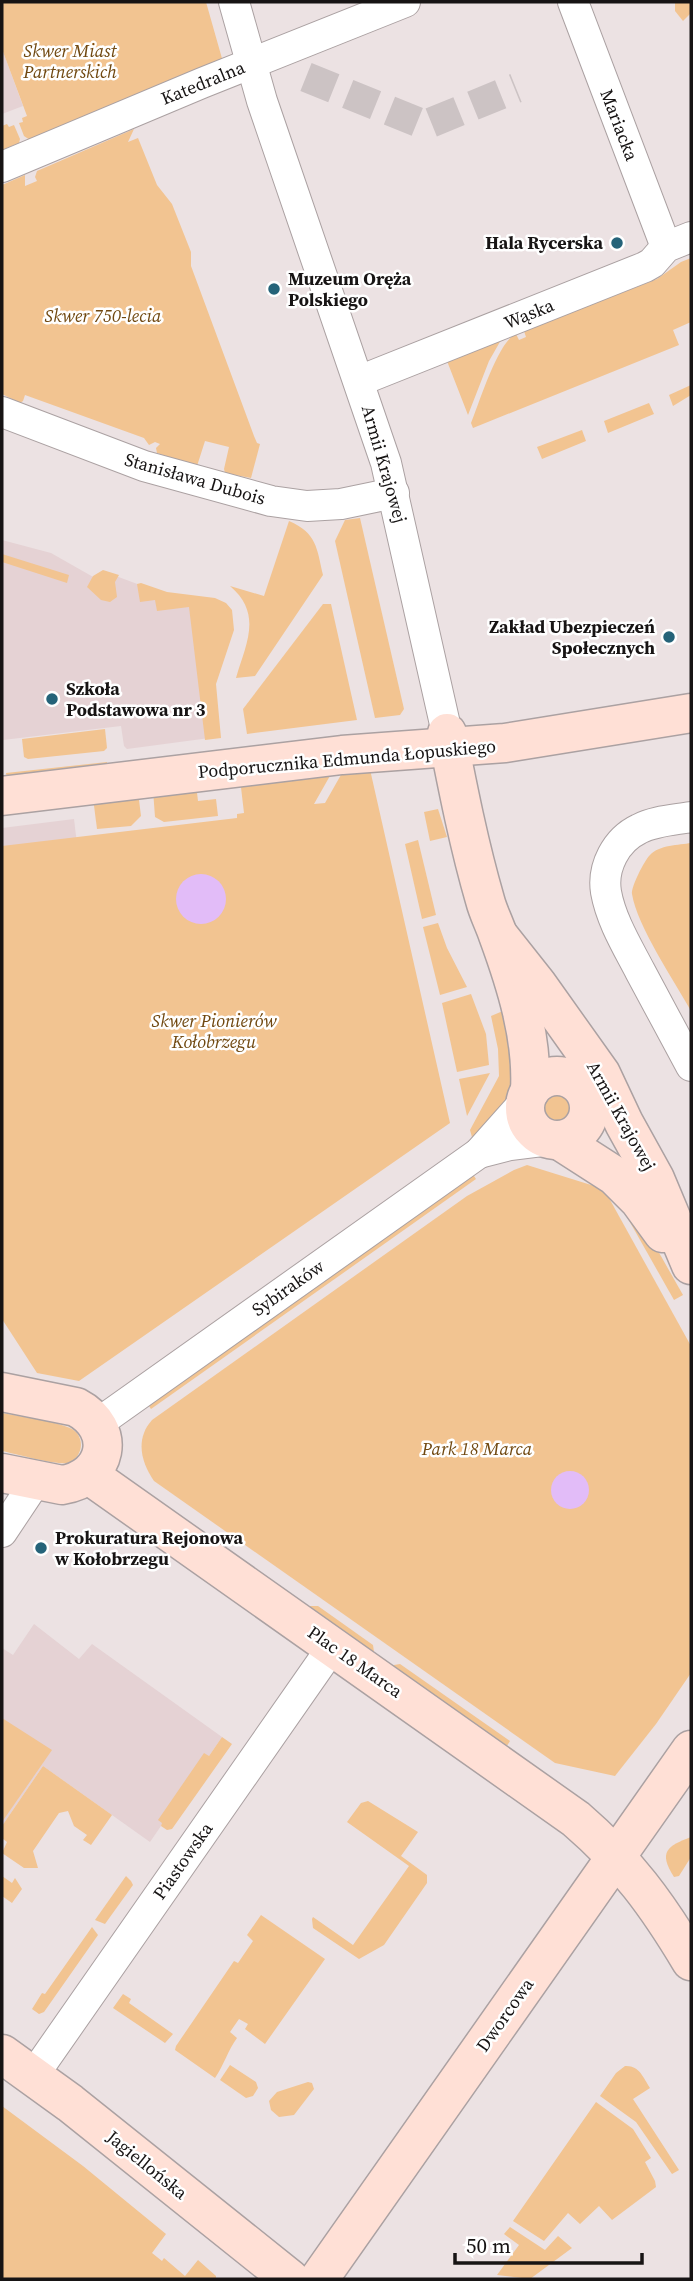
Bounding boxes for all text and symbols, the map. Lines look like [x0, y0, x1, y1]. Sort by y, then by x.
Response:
park label: Skwer Miast Partnerskich [22, 38, 117, 84]
street label: Katedralna [157, 54, 249, 111]
street label: Mariacka [594, 85, 645, 165]
place label: Hala Rycerska [485, 230, 603, 255]
marker: Hala Rycerska [609, 235, 625, 251]
place label: Muzeum Oręża Polskiego [288, 266, 412, 312]
marker: Muzeum Oręża Polskiego [266, 281, 282, 297]
street label: Wąska [500, 292, 558, 335]
park label: Skwer 750-lecia [45, 303, 162, 328]
street label: Armii Krajowej [356, 402, 413, 526]
street label: Stanisława Dubois [122, 446, 269, 511]
place label: Zakład Ubezpieczeń Społecznych [489, 614, 655, 660]
marker: Zakład Ubezpieczeń Społecznych [661, 629, 677, 645]
place label: Szkoła Podstawowa nr 3 [66, 676, 206, 722]
marker: Szkoła Podstawowa nr 3 [44, 691, 60, 707]
street label: Podporucznika Edmunda Łopuskiego [197, 733, 497, 784]
park label: Skwer Pionierów Kołobrzegu [151, 1008, 277, 1054]
street label: Armii Krajowej [581, 1056, 662, 1175]
street label: Sybiraków [246, 1253, 329, 1322]
park label: Park 18 Marca [421, 1436, 533, 1461]
place label: Prokuratura Rejonowa w Kołobrzegu [54, 1525, 244, 1571]
marker: Prokuratura Rejonowa w Kołobrzegu [33, 1540, 49, 1556]
street label: Plac 18 Marca [303, 1620, 408, 1704]
street label: Piastowska [147, 1816, 219, 1904]
street label: Dworcowa [470, 1972, 540, 2057]
street label: Jagiellońska [101, 2124, 194, 2205]
scale bar [455, 2222, 642, 2266]
text: 50 m [466, 2231, 511, 2260]

